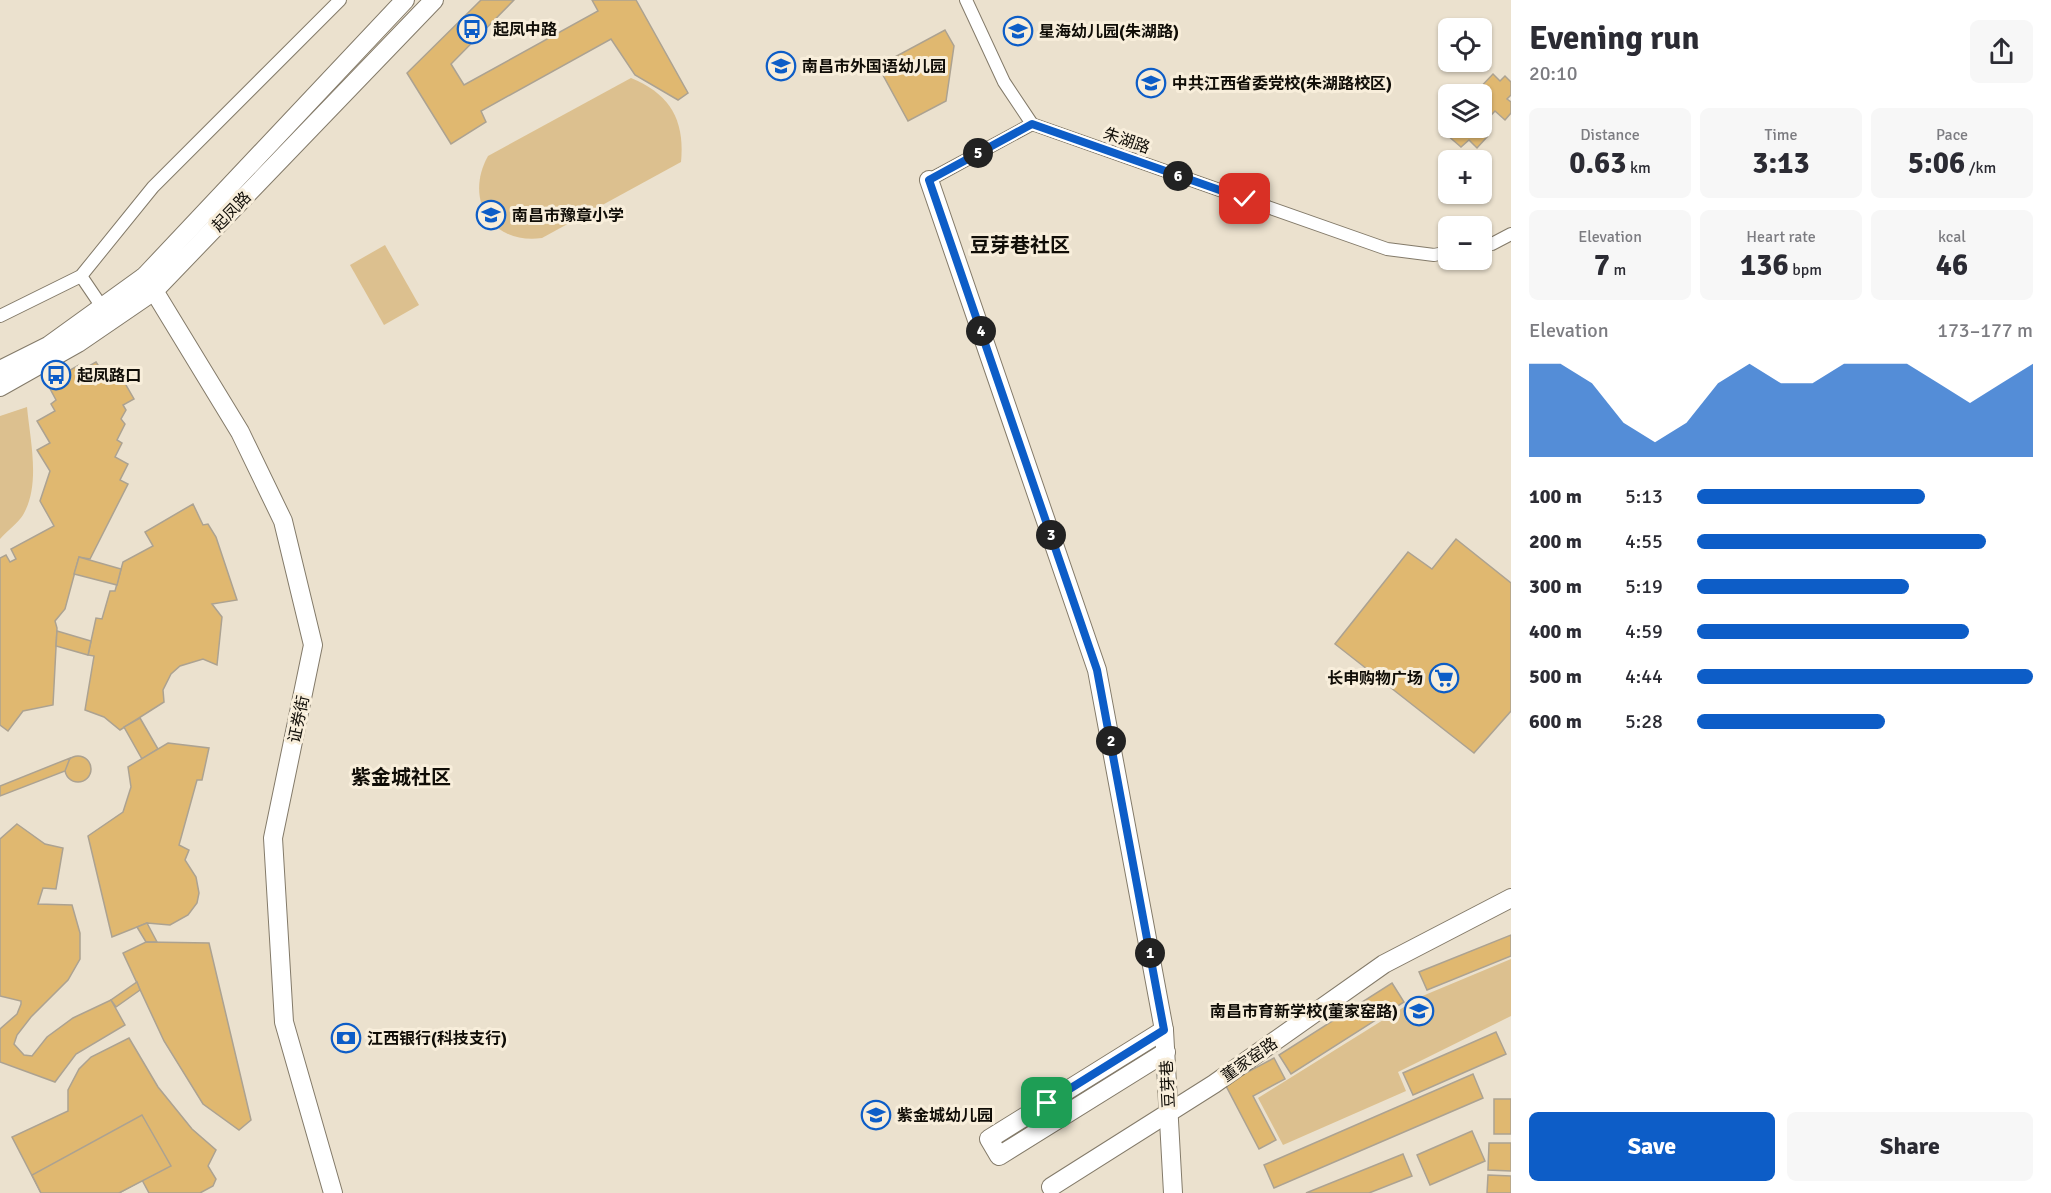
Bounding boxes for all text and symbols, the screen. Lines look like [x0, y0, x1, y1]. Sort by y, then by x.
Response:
bus stop icon: 起凤中路 [456, 13, 488, 45]
school or university icon: 星海幼儿园(朱湖路) [1002, 15, 1034, 47]
map controls [1438, 18, 1492, 270]
button: locate [1438, 18, 1492, 72]
text: Evening run [1529, 18, 1699, 59]
place label: 起凤中路 [493, 20, 557, 40]
button: share [1970, 20, 2033, 83]
place label: 星海幼儿园(朱湖路) [1039, 22, 1179, 42]
school or university icon: 南昌市外国语幼儿园 [765, 50, 797, 82]
place label: 南昌市外国语幼儿园 [802, 57, 946, 77]
text: 20:10 [1529, 61, 1578, 86]
school or university icon: 中共江西省委党校(朱湖路校区) [1135, 67, 1167, 99]
place label: 中共江西省委党校(朱湖路校区) [1172, 74, 1392, 94]
button: layers [1438, 84, 1492, 138]
street label: 朱湖路 [1101, 124, 1153, 158]
text: Distance [1580, 125, 1640, 145]
text: Time [1765, 125, 1797, 145]
text: Pace [1936, 125, 1968, 145]
pin: 5 [963, 138, 993, 168]
text: 5 [974, 143, 982, 163]
text: 0.63 [1569, 145, 1626, 182]
text: 3:13 [1752, 145, 1810, 182]
text: 5:06 [1908, 145, 1965, 182]
button: + [1438, 150, 1492, 204]
text: km [1626, 158, 1651, 178]
text: /km [1965, 158, 1996, 178]
pin: 6 [1163, 161, 1193, 191]
text: 6 [1174, 166, 1182, 186]
pin [1219, 173, 1270, 224]
icon: check [1228, 182, 1261, 215]
street label: 起凤路 [208, 187, 256, 236]
school or university icon: 南昌市豫章小学 [475, 199, 507, 231]
place label: 南昌市豫章小学 [512, 206, 624, 226]
button: − [1438, 216, 1492, 270]
text: Elevation [1578, 227, 1642, 247]
text: Heart rate [1746, 227, 1816, 247]
text: kcal [1938, 227, 1966, 247]
district label: 豆芽巷社区 [970, 233, 1070, 258]
text: 7 [1594, 247, 1610, 284]
text: 136 [1740, 247, 1789, 284]
text: 46 [1936, 247, 1968, 284]
text: m [1610, 260, 1626, 280]
text: bpm [1789, 260, 1822, 280]
pin: 4 [966, 316, 996, 346]
text: Elevation [1529, 318, 1609, 343]
text: 173–177 m [1937, 318, 2033, 343]
text: 4 [977, 321, 985, 341]
bus stop icon: 起凤路口 [40, 359, 72, 391]
place label: 起凤路口 [77, 366, 141, 386]
text: 100 m [1529, 484, 1582, 509]
text: 5:13 [1625, 484, 1663, 509]
pin: 3 [1036, 520, 1066, 550]
text: 3 [1047, 525, 1055, 545]
text: 200 m [1529, 529, 1582, 554]
text: 4:55 [1625, 529, 1663, 554]
text: 300 m [1529, 574, 1582, 599]
text: 5:19 [1625, 574, 1663, 599]
text: 400 m [1529, 619, 1582, 644]
text: 4:59 [1625, 619, 1663, 644]
supermarket icon: 长申购物广场 [1428, 662, 1460, 694]
text: 500 m [1529, 664, 1582, 689]
text: 4:44 [1625, 664, 1663, 689]
place label: 长申购物广场 [1327, 669, 1423, 689]
street label: 证券街 [284, 694, 314, 745]
text: 600 m [1529, 709, 1582, 734]
text: 5:28 [1625, 709, 1663, 734]
pin: 2 [1096, 726, 1126, 756]
text: 2 [1107, 731, 1115, 751]
district label: 紫金城社区 [351, 765, 451, 790]
pin: 1 [1135, 938, 1165, 968]
text: 1 [1146, 943, 1154, 963]
school or university icon: 南昌市育新学校(董家窑路) [1403, 995, 1435, 1027]
place label: 南昌市育新学校(董家窑路) [1210, 1002, 1398, 1022]
bank icon: 江西银行(科技支行) [330, 1022, 362, 1054]
place label: 江西银行(科技支行) [367, 1029, 507, 1049]
street label: 董家窑路 [1218, 1033, 1282, 1086]
street label: 豆芽巷 [1157, 1059, 1179, 1108]
pin [1021, 1077, 1072, 1128]
icon: arrive [1030, 1086, 1063, 1119]
school or university icon: 紫金城幼儿园 [860, 1099, 892, 1131]
place label: 紫金城幼儿园 [897, 1106, 993, 1126]
button: Save [1529, 1112, 1775, 1181]
button: Share [1787, 1112, 2033, 1181]

